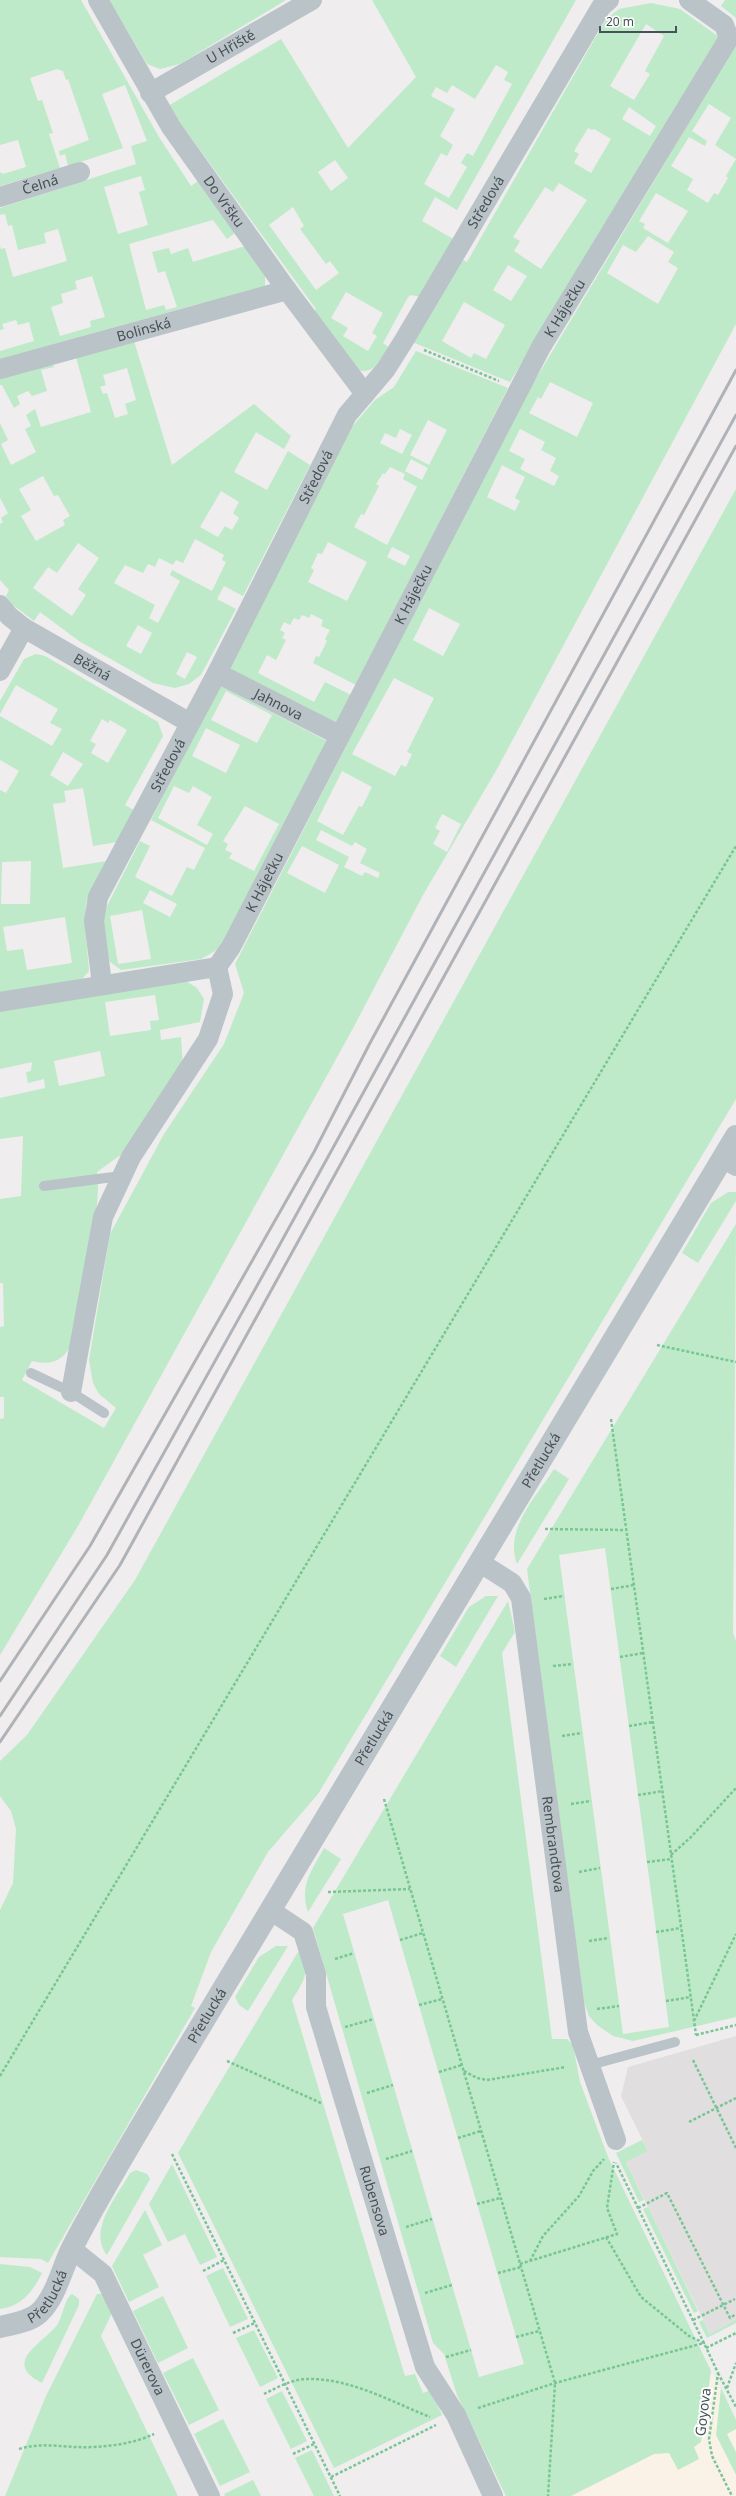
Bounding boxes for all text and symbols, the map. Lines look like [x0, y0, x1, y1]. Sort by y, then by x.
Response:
scale bar [600, 8, 676, 34]
text: 20 m [606, 13, 634, 30]
street label: U Hřiště [203, 25, 258, 68]
street label: Čelná [19, 169, 60, 199]
street label: Do Vršku [200, 172, 249, 231]
street label: Středová [462, 172, 508, 232]
street label: K Háječku [539, 275, 589, 341]
street label: Bolinská [114, 312, 173, 346]
street label: Středová [294, 447, 337, 507]
street label: K Háječku [389, 561, 436, 627]
street label: Běžná [70, 648, 115, 685]
street label: Jahnova [249, 683, 306, 724]
street label: Středová [146, 735, 190, 795]
street label: K Háječku [241, 849, 287, 915]
street label: Přetlucká [517, 1429, 564, 1491]
street label: Přetlucká [350, 1707, 397, 1769]
street label: Rembrandtova [538, 1795, 570, 1894]
street label: Přetlucká [183, 1984, 230, 2047]
street label: Rubensova [356, 2163, 395, 2238]
street label: Přetlucká [24, 2267, 71, 2328]
street label: Dürerova [126, 2335, 170, 2398]
street label: Goyova [690, 2387, 715, 2437]

